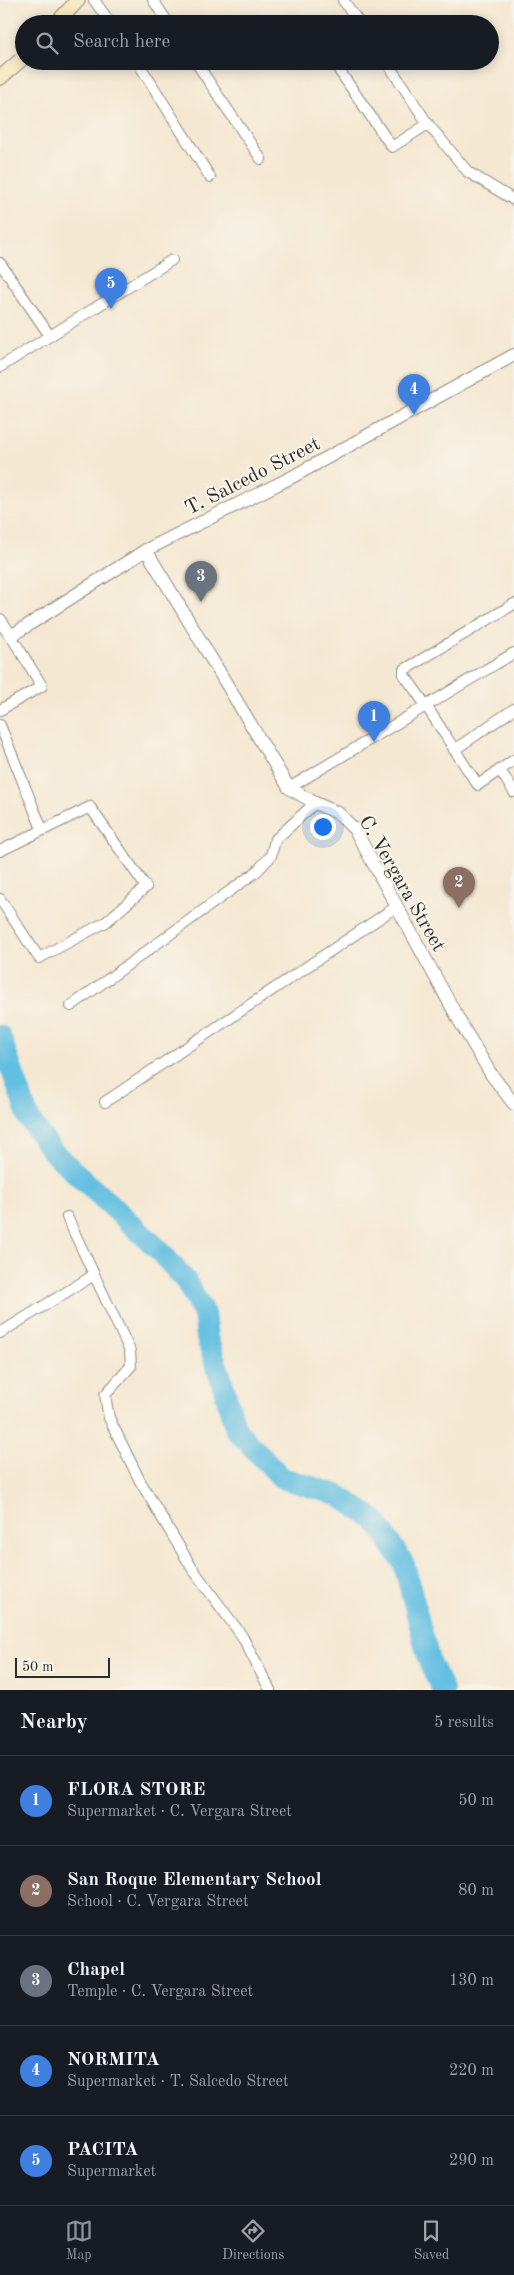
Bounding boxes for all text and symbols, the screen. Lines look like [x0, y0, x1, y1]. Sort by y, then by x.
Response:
search box [15, 15, 499, 70]
icon: search [33, 29, 61, 57]
text: Search here [73, 33, 170, 52]
pin: 5 [95, 268, 127, 309]
pin: 4 [398, 374, 430, 415]
street label: T. Salcedo Street [182, 434, 324, 519]
pin: 3 [185, 561, 217, 602]
pin: 1 [358, 701, 390, 742]
street label: C. Vergara Street [354, 813, 448, 955]
your location [310, 814, 336, 840]
pin: 2 [443, 867, 475, 908]
scale bar [15, 1655, 110, 1678]
text: 50 m [22, 1660, 53, 1674]
text: Nearby [20, 1712, 88, 1733]
text: 5 results [434, 1715, 494, 1731]
text: FLORA STORE [67, 1781, 205, 1800]
text: 1 [31, 1793, 41, 1809]
text: 50 m [458, 1793, 494, 1809]
text: Supermarket · C. Vergara Street [67, 1804, 292, 1820]
text: San Roque Elementary School [67, 1871, 322, 1890]
text: 2 [31, 1883, 41, 1899]
text: 80 m [458, 1883, 494, 1899]
text: School · C. Vergara Street [67, 1894, 249, 1910]
text: Chapel [67, 1961, 125, 1980]
text: 3 [31, 1973, 41, 1989]
text: 130 m [449, 1973, 494, 1989]
text: Temple · C. Vergara Street [67, 1984, 253, 2000]
text: NORMITA [67, 2051, 160, 2070]
text: 4 [31, 2063, 41, 2079]
text: 220 m [449, 2063, 494, 2079]
text: Supermarket · T. Salcedo Street [67, 2074, 289, 2090]
text: PACITA [67, 2141, 139, 2160]
text: 5 [31, 2153, 41, 2169]
text: 290 m [449, 2153, 494, 2169]
text: Supermarket [67, 2164, 156, 2180]
tab: Map [65, 2217, 93, 2264]
tab: Directions [222, 2217, 284, 2264]
tab: Saved [414, 2217, 449, 2264]

